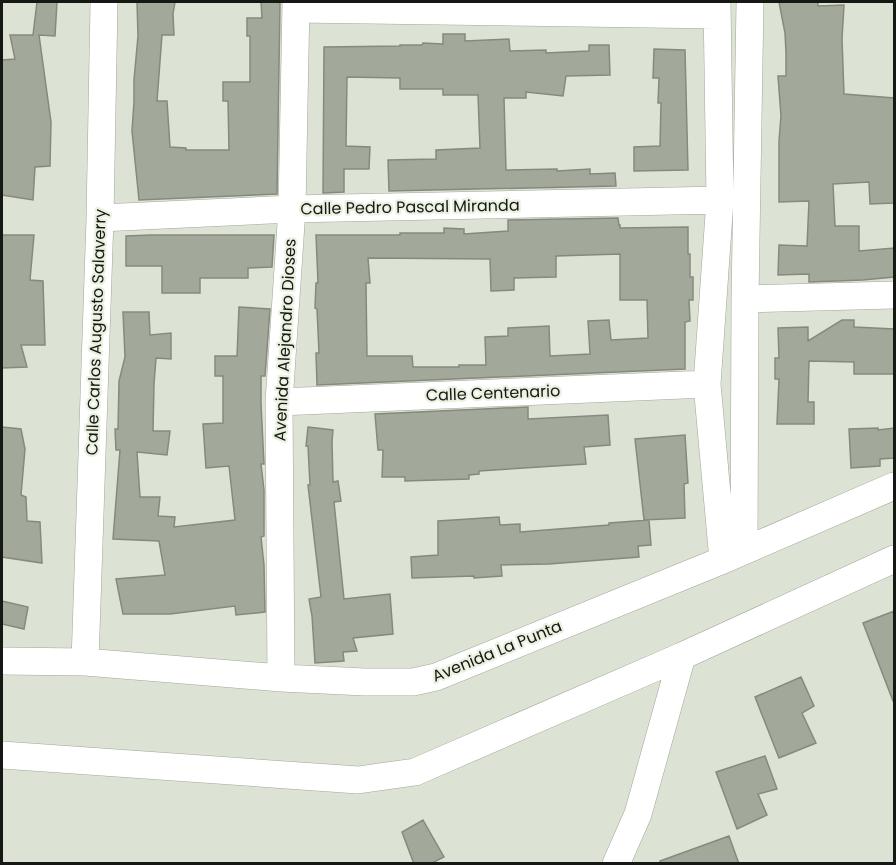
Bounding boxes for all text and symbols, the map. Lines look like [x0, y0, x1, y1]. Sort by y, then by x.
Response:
street label: Calle Pedro Pascal Miranda [300, 194, 520, 220]
street label: Calle Carlos Augusto Salaverry [80, 208, 112, 456]
street label: Avenida Alejandro Dioses [268, 238, 302, 442]
street label: Calle Centenario [425, 379, 561, 407]
street label: Avenida La Punta [429, 614, 565, 688]

